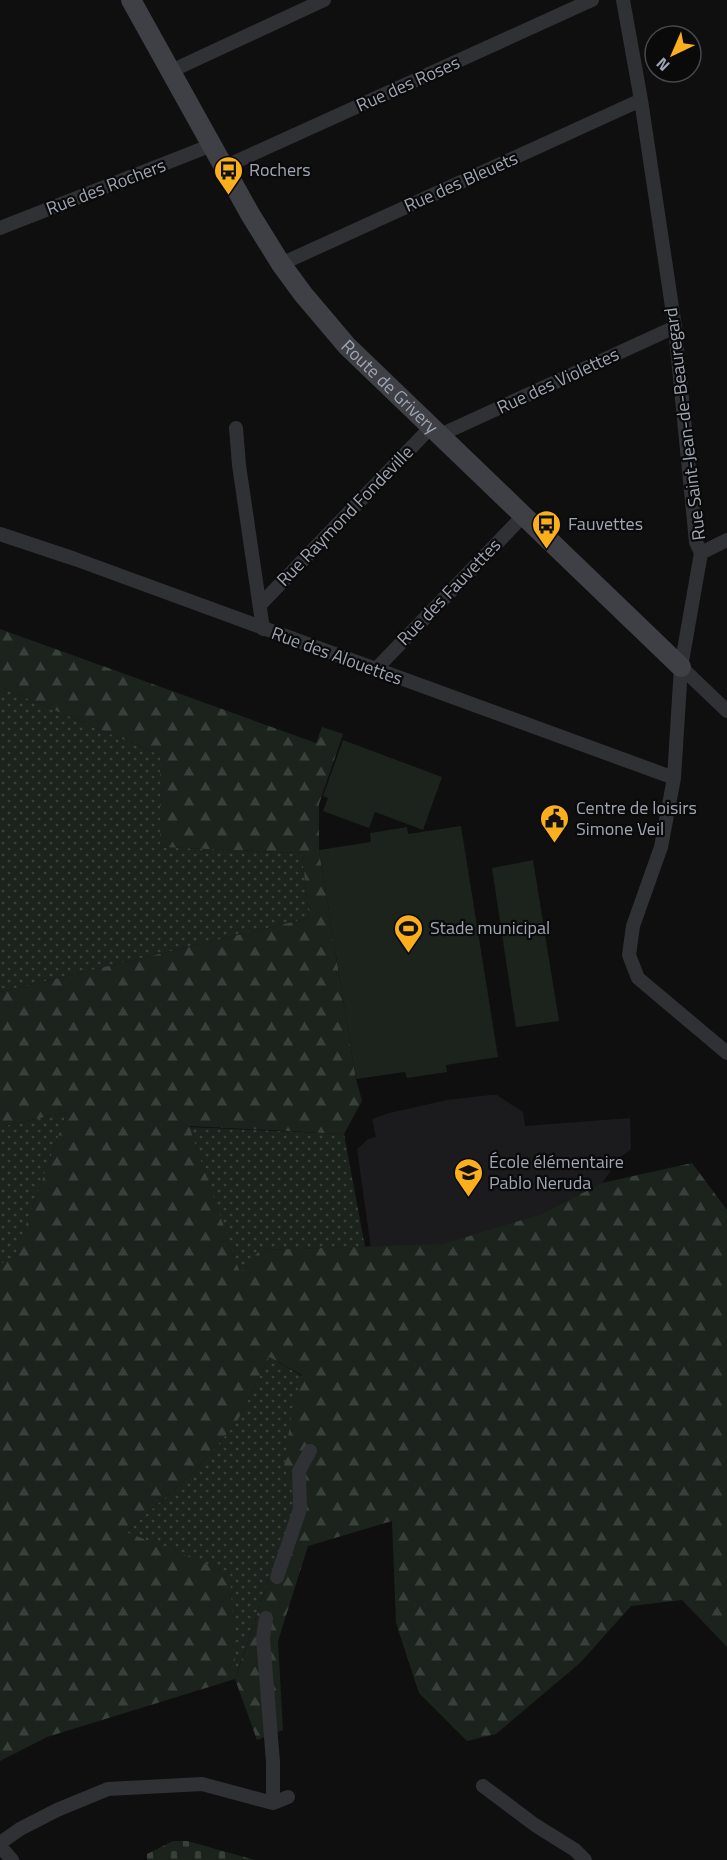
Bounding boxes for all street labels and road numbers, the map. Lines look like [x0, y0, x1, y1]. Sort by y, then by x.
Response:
street label: Rue des Roses [352, 49, 464, 118]
street label: Rue des Bleuets [399, 144, 522, 219]
street label: Rue des Rochers [42, 151, 170, 222]
street label: Rue Saint-Jean-de-Beauregard [657, 306, 712, 542]
street label: Route de Grivery [335, 333, 445, 440]
street label: Rue des Violettes [492, 340, 623, 421]
street label: Rue Raymond Fondeville [270, 439, 419, 592]
street label: Rue des Fauvettes [390, 532, 507, 651]
street label: Rue des Alouettes [268, 619, 406, 692]

